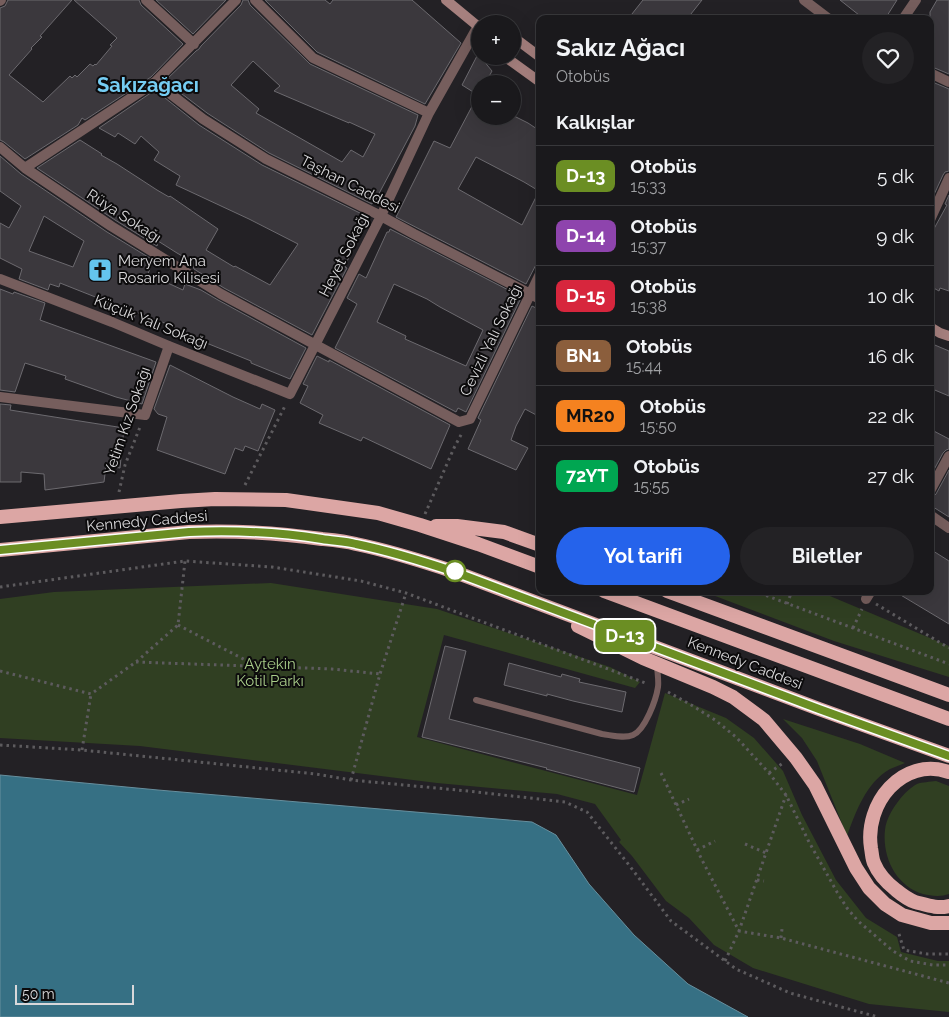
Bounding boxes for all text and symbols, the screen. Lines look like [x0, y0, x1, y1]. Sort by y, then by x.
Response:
map controls [471, 15, 521, 125]
button: + [471, 15, 521, 65]
button: heart [862, 32, 914, 84]
text: Sakız Ağacı [556, 33, 685, 62]
text: Otobüs [556, 67, 610, 86]
district label: Sakızağacı [97, 73, 199, 97]
button: − [471, 75, 521, 125]
text: Kalkışlar [556, 111, 635, 133]
street label: Taşhan Caddesi [297, 151, 403, 217]
text: Otobüs [630, 155, 697, 177]
text: D-13 [566, 165, 605, 186]
text: 5 dk [877, 165, 914, 187]
text: 15:33 [630, 177, 666, 196]
street label: Rüya Sokağı [83, 185, 165, 247]
street label: Heyet Sokağı [315, 210, 373, 300]
text: Otobüs [631, 215, 697, 237]
text: D-14 [566, 225, 606, 246]
text: 9 dk [876, 225, 914, 247]
text: 15:37 [631, 237, 666, 256]
place label: Meryem Ana Rosario Kilisesi [118, 252, 220, 287]
church icon: Meryem Ana Rosario Kilisesi [87, 257, 113, 283]
text: Otobüs [630, 275, 697, 297]
street label: Cevizli Yalı Sokağı [456, 281, 526, 399]
text: D-15 [566, 285, 605, 306]
text: 10 dk [868, 285, 914, 307]
street label: Küçük Yalı Sokağı [91, 291, 211, 353]
text: 15:38 [630, 297, 667, 316]
text: Otobüs [626, 335, 692, 357]
text: BN1 [566, 345, 601, 366]
text: 16 dk [868, 345, 914, 367]
text: 15:44 [626, 357, 662, 376]
street label: Yetim Kız Sokağı [100, 364, 154, 478]
text: Otobüs [640, 395, 706, 417]
text: MR20 [566, 405, 615, 426]
text: 22 dk [867, 405, 914, 427]
text: 15:50 [640, 417, 677, 436]
text: Otobüs [633, 455, 700, 477]
text: 72YT [566, 465, 608, 486]
text: 27 dk [867, 465, 914, 487]
text: 15:55 [633, 477, 669, 496]
street label: Kennedy Caddesi [86, 507, 208, 535]
button: Yol tarifi [556, 527, 730, 585]
button: Biletler [740, 527, 914, 585]
unlabelled marker [444, 560, 466, 582]
line badge: D-13 [590, 620, 660, 652]
text: D-13 [605, 625, 645, 646]
street label: Kennedy Caddesi [685, 633, 805, 693]
park label: Aytekin Kotil Parkı [236, 655, 304, 690]
scale bar [15, 982, 134, 1005]
text: 50 m [22, 986, 55, 1002]

